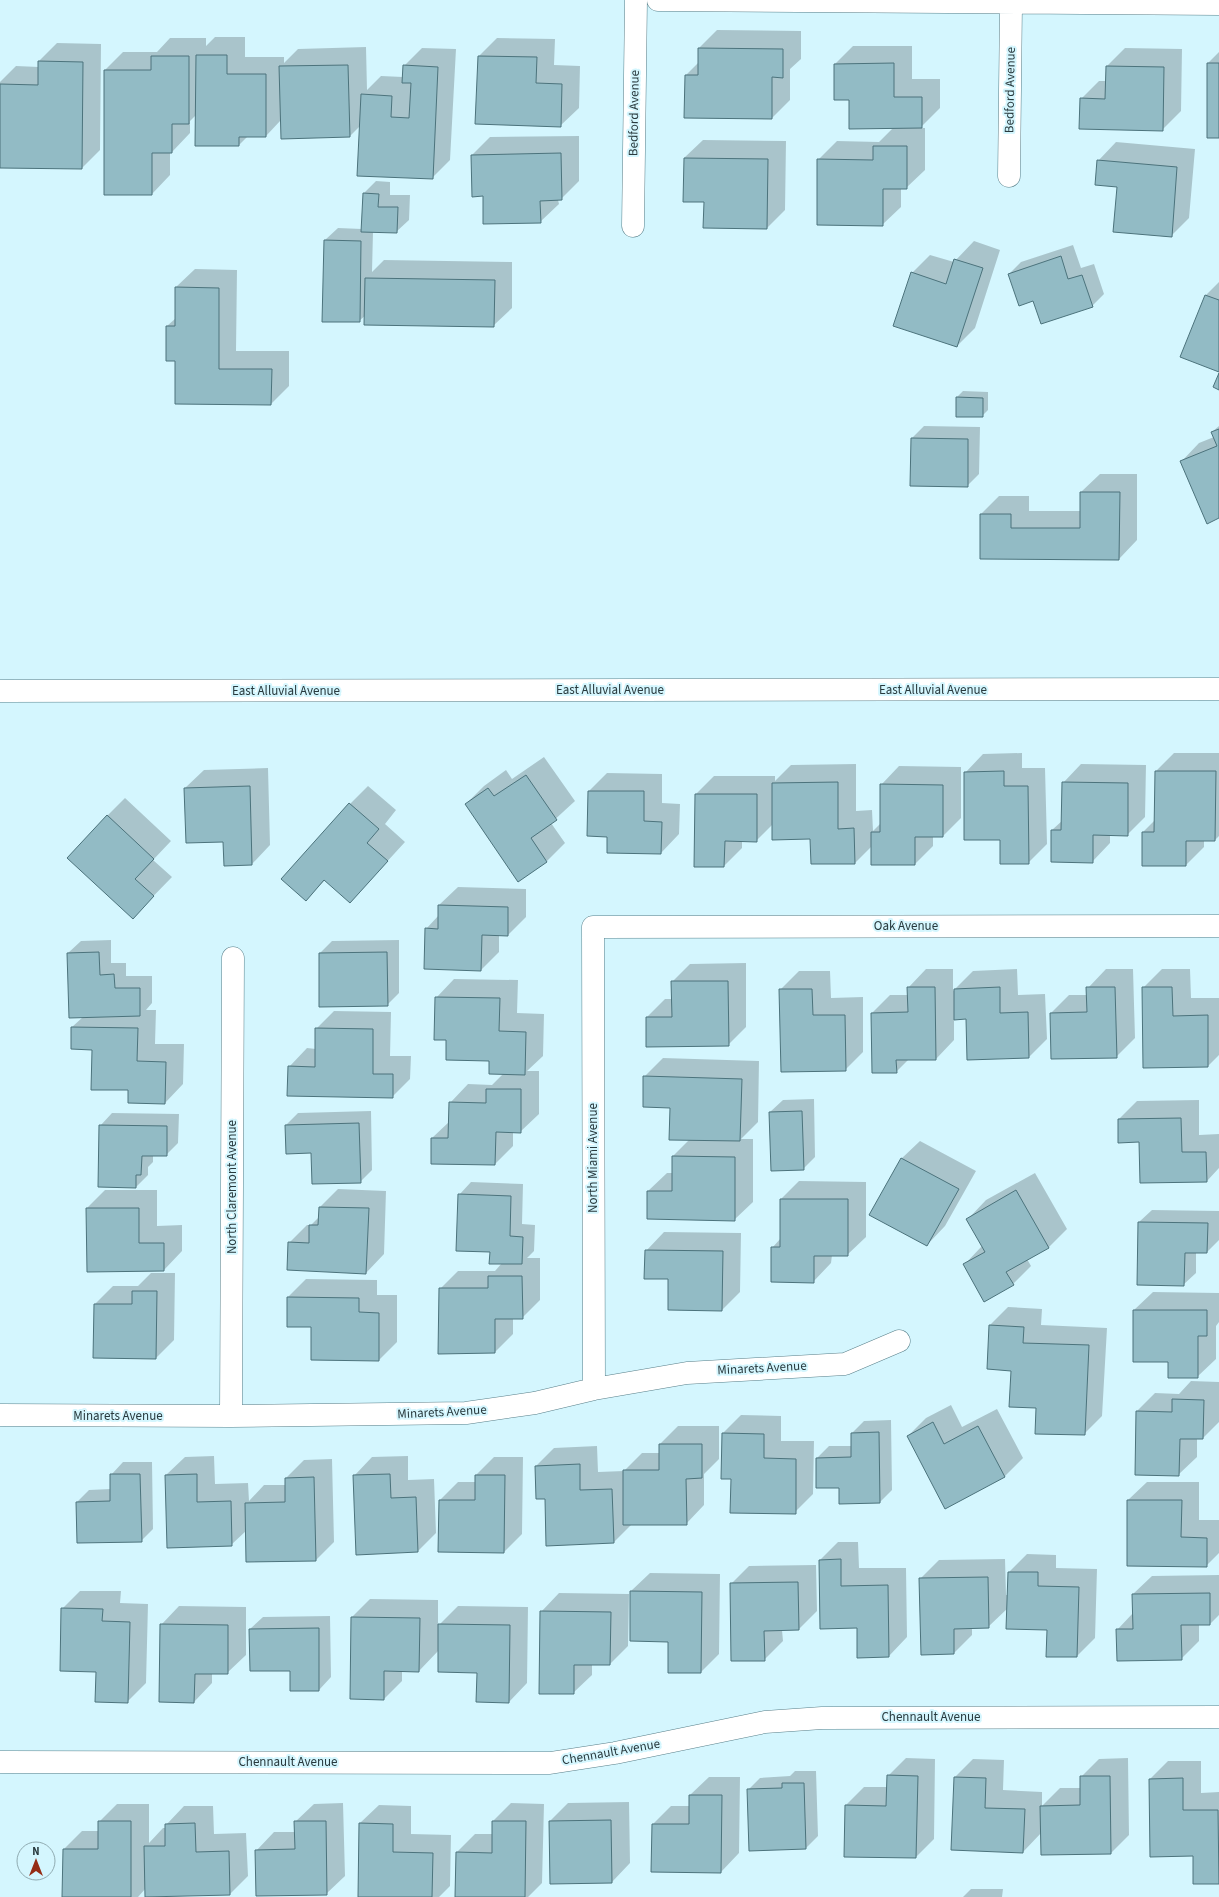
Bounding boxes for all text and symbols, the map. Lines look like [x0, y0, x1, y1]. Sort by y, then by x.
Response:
street label: Bedford Avenue [1000, 47, 1020, 133]
street label: Bedford Avenue [624, 70, 644, 156]
street label: East Alluvial Avenue [556, 681, 664, 699]
street label: East Alluvial Avenue [879, 681, 987, 699]
street label: East Alluvial Avenue [232, 682, 340, 700]
street label: Oak Avenue [874, 917, 938, 935]
street label: North Miami Avenue [584, 1103, 602, 1213]
street label: North Claremont Avenue [223, 1120, 241, 1254]
street label: Minarets Avenue [717, 1357, 807, 1379]
street label: Minarets Avenue [397, 1401, 487, 1423]
street label: Minarets Avenue [73, 1407, 163, 1425]
street label: Chennault Avenue [881, 1708, 981, 1726]
street label: Chennault Avenue [561, 1735, 661, 1769]
street label: Chennault Avenue [238, 1753, 338, 1771]
north arrow [16, 1841, 56, 1881]
text: N [32, 1844, 40, 1859]

